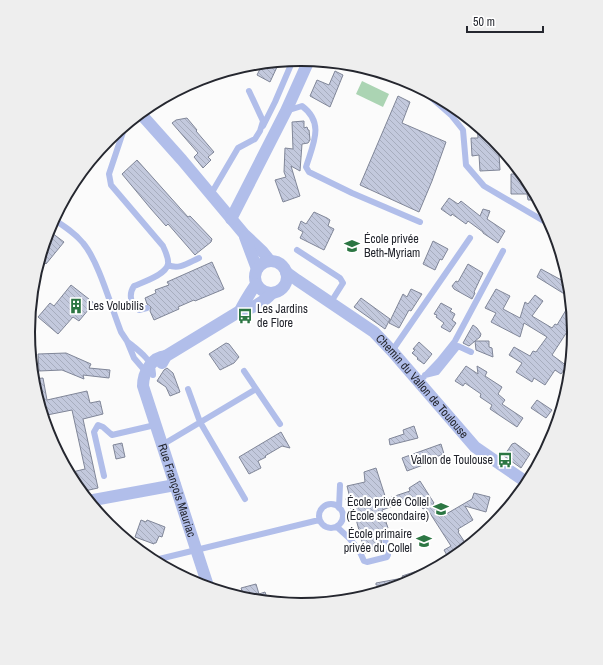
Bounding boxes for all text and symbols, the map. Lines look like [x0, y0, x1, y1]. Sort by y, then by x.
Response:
scale bar [467, 8, 543, 34]
text: 50 m [473, 14, 495, 30]
place label: École privée Beth-Myriam [364, 231, 420, 261]
school or university icon: École privée Beth-Myriam [343, 237, 361, 255]
building icon: Les Volubilis [67, 297, 85, 315]
place label: Les Volubilis [88, 298, 144, 314]
place label: Les Jardins de Flore [257, 301, 308, 331]
bus stop icon: Les Jardins de Flore [236, 307, 254, 325]
street label: Chemin du Vallon de Toulouse [372, 331, 472, 442]
street label: Rue François Mauriac [154, 441, 200, 539]
bus stop icon: Vallon de Toulouse [496, 451, 514, 469]
place label: Vallon de Toulouse [411, 452, 493, 468]
place label: École privée Collel (École secondaire) [346, 494, 429, 524]
school or university icon: École privée Collel (École secondaire) [432, 500, 450, 518]
place label: École primaire privée du Collel [344, 526, 412, 556]
school or university icon: École primaire privée du Collel [415, 532, 433, 550]

